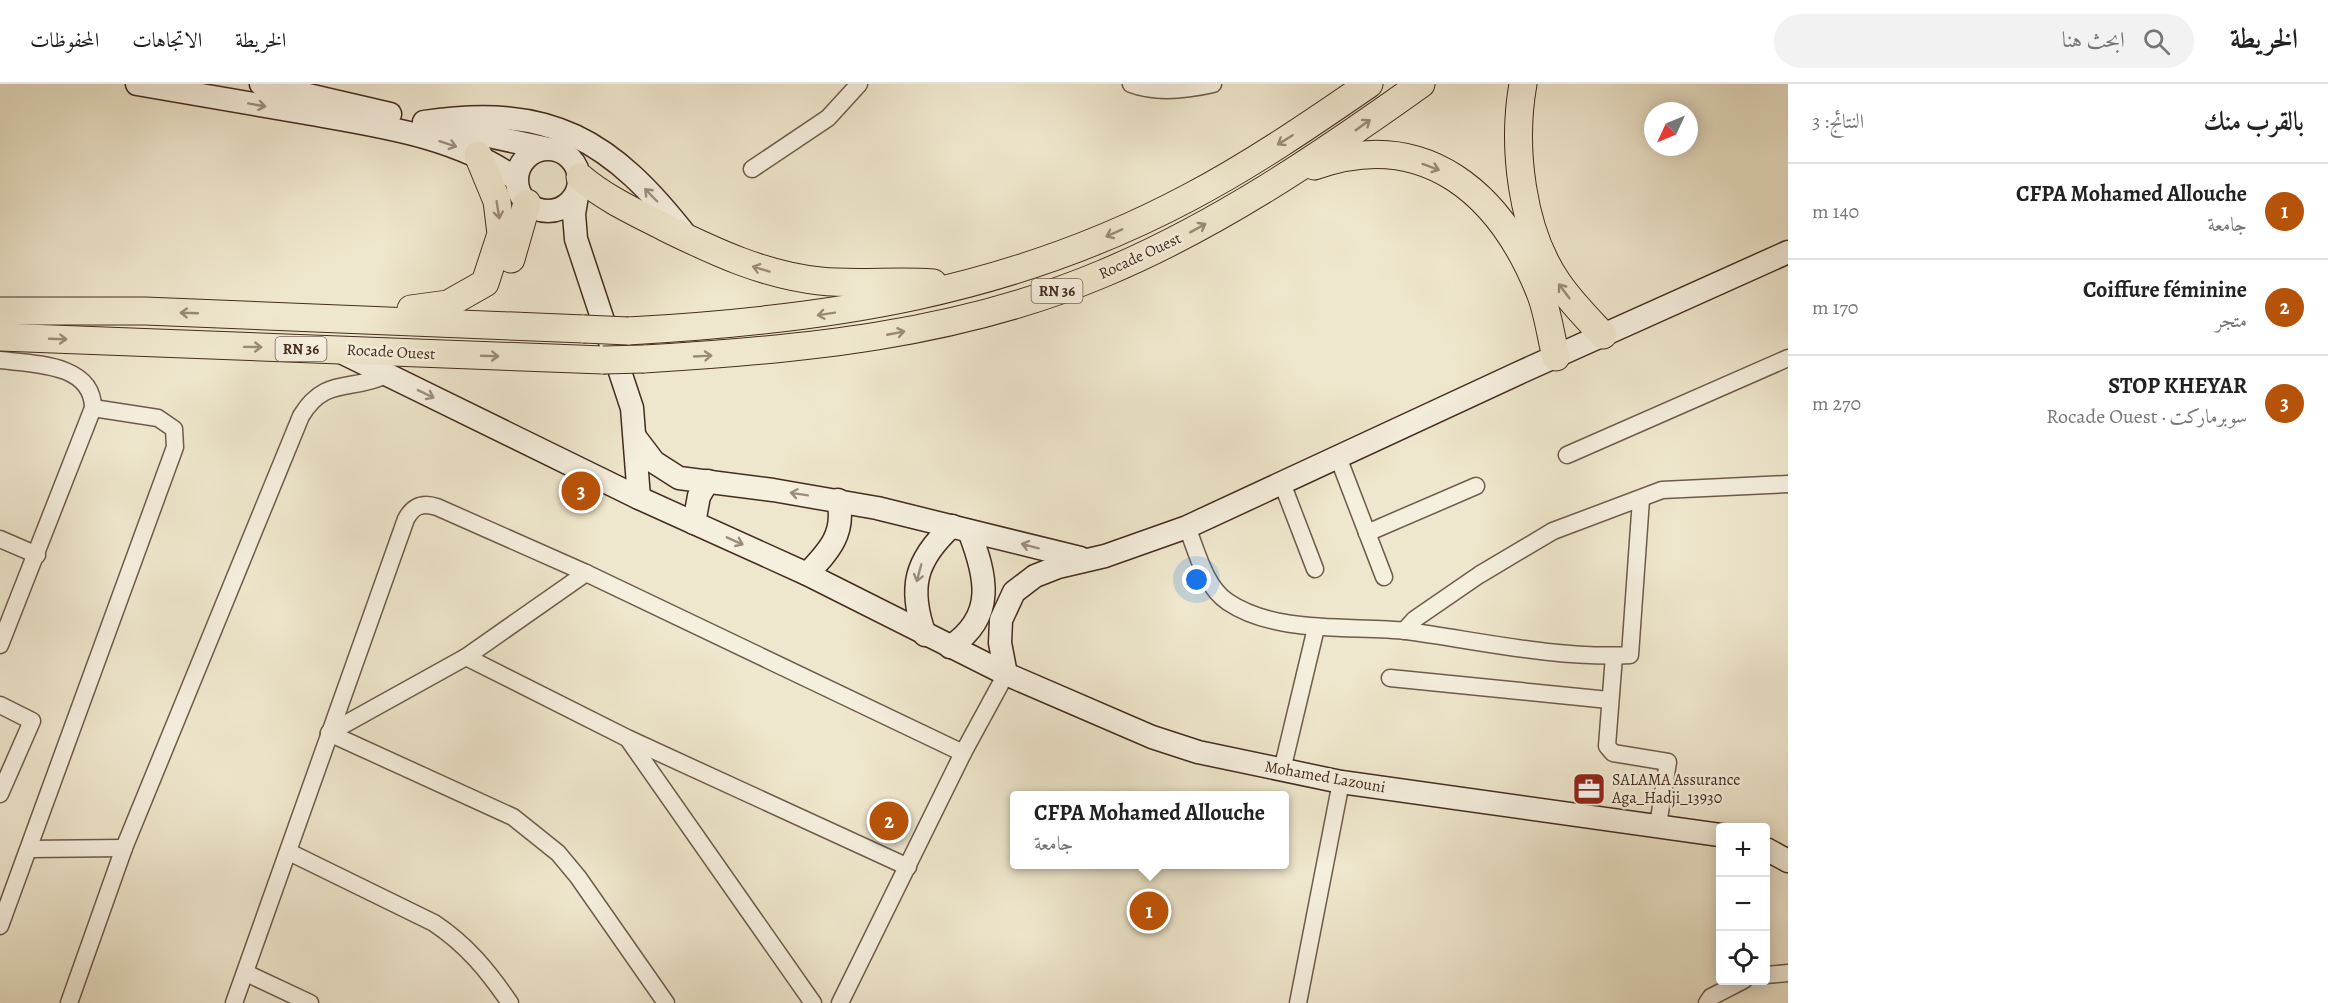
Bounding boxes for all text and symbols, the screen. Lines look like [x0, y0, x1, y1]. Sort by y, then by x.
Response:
search box [1774, 14, 2194, 68]
text: الخريطة [2230, 20, 2298, 58]
text: ابحث هنا [2062, 25, 2125, 55]
icon: search [2140, 25, 2173, 58]
text: المحفوظات [30, 26, 99, 54]
text: الاتجاهات [132, 26, 202, 54]
text: الخريطة [235, 26, 286, 54]
one-way arrow [246, 99, 266, 110]
north arrow [1644, 102, 1698, 156]
text: بالقرب منك [2203, 104, 2304, 139]
text: النتائج: 3 [1812, 108, 1864, 135]
one-way arrow [1355, 119, 1371, 131]
one-way arrow [1277, 133, 1294, 146]
one-way arrow [438, 140, 457, 151]
one-way arrow [1422, 162, 1440, 173]
text: CFPA Mohamed Allouche [2016, 179, 2247, 209]
one-way arrow [644, 187, 659, 202]
text: 140 m [1812, 198, 1859, 225]
text: 1 [2281, 198, 2288, 225]
one-way arrow [493, 199, 504, 219]
text: جامعة [2208, 211, 2247, 238]
one-way arrow [1189, 222, 1206, 234]
street label: Rocade Ouest [1095, 227, 1185, 285]
one-way arrow [1106, 228, 1124, 239]
one-way arrow [752, 263, 771, 274]
text: Coiffure féminine [2083, 275, 2247, 305]
road number: RN 36 [1032, 279, 1082, 303]
one-way arrow [1558, 284, 1570, 300]
text: 170 m [1812, 294, 1859, 321]
text: 2 [2280, 294, 2289, 321]
one-way arrow [180, 307, 200, 319]
text: متجر [2215, 307, 2247, 334]
one-way arrow [817, 308, 837, 319]
one-way arrow [886, 327, 905, 339]
one-way arrow [48, 334, 68, 345]
road number: RN 36 [276, 337, 326, 361]
street label: Rocade Ouest [346, 339, 436, 365]
one-way arrow [243, 342, 263, 353]
one-way arrow [480, 350, 500, 362]
one-way arrow [692, 350, 712, 361]
text: STOP KHEYAR [2108, 371, 2247, 401]
one-way arrow [417, 389, 435, 401]
text: 270 m [1812, 390, 1861, 417]
text: 3 [2280, 390, 2289, 417]
text: سوبرماركت · Rocade Ouest [2046, 403, 2247, 430]
pin: 3 [562, 468, 600, 514]
one-way arrow [790, 489, 810, 500]
one-way arrow [725, 536, 743, 547]
one-way arrow [1021, 540, 1040, 551]
one-way arrow [913, 563, 924, 582]
your location [1182, 565, 1211, 594]
street label: Mohamed Lazouni [1263, 756, 1387, 798]
place label: SALAMA Assurance Aga_Hadji_13930 [1611, 769, 1741, 809]
office icon: SALAMA Assurance Aga_Hadji_13930 [1571, 771, 1607, 807]
popup [1010, 791, 1289, 869]
pin: 2 [870, 798, 908, 844]
text: CFPA Mohamed Allouche [1034, 798, 1265, 828]
map controls [1716, 823, 1770, 985]
button: + [1716, 823, 1770, 877]
text: جامعة [1034, 830, 1073, 857]
button: − [1716, 877, 1770, 931]
pin: 1 [1130, 888, 1168, 934]
button: locate [1716, 931, 1770, 985]

